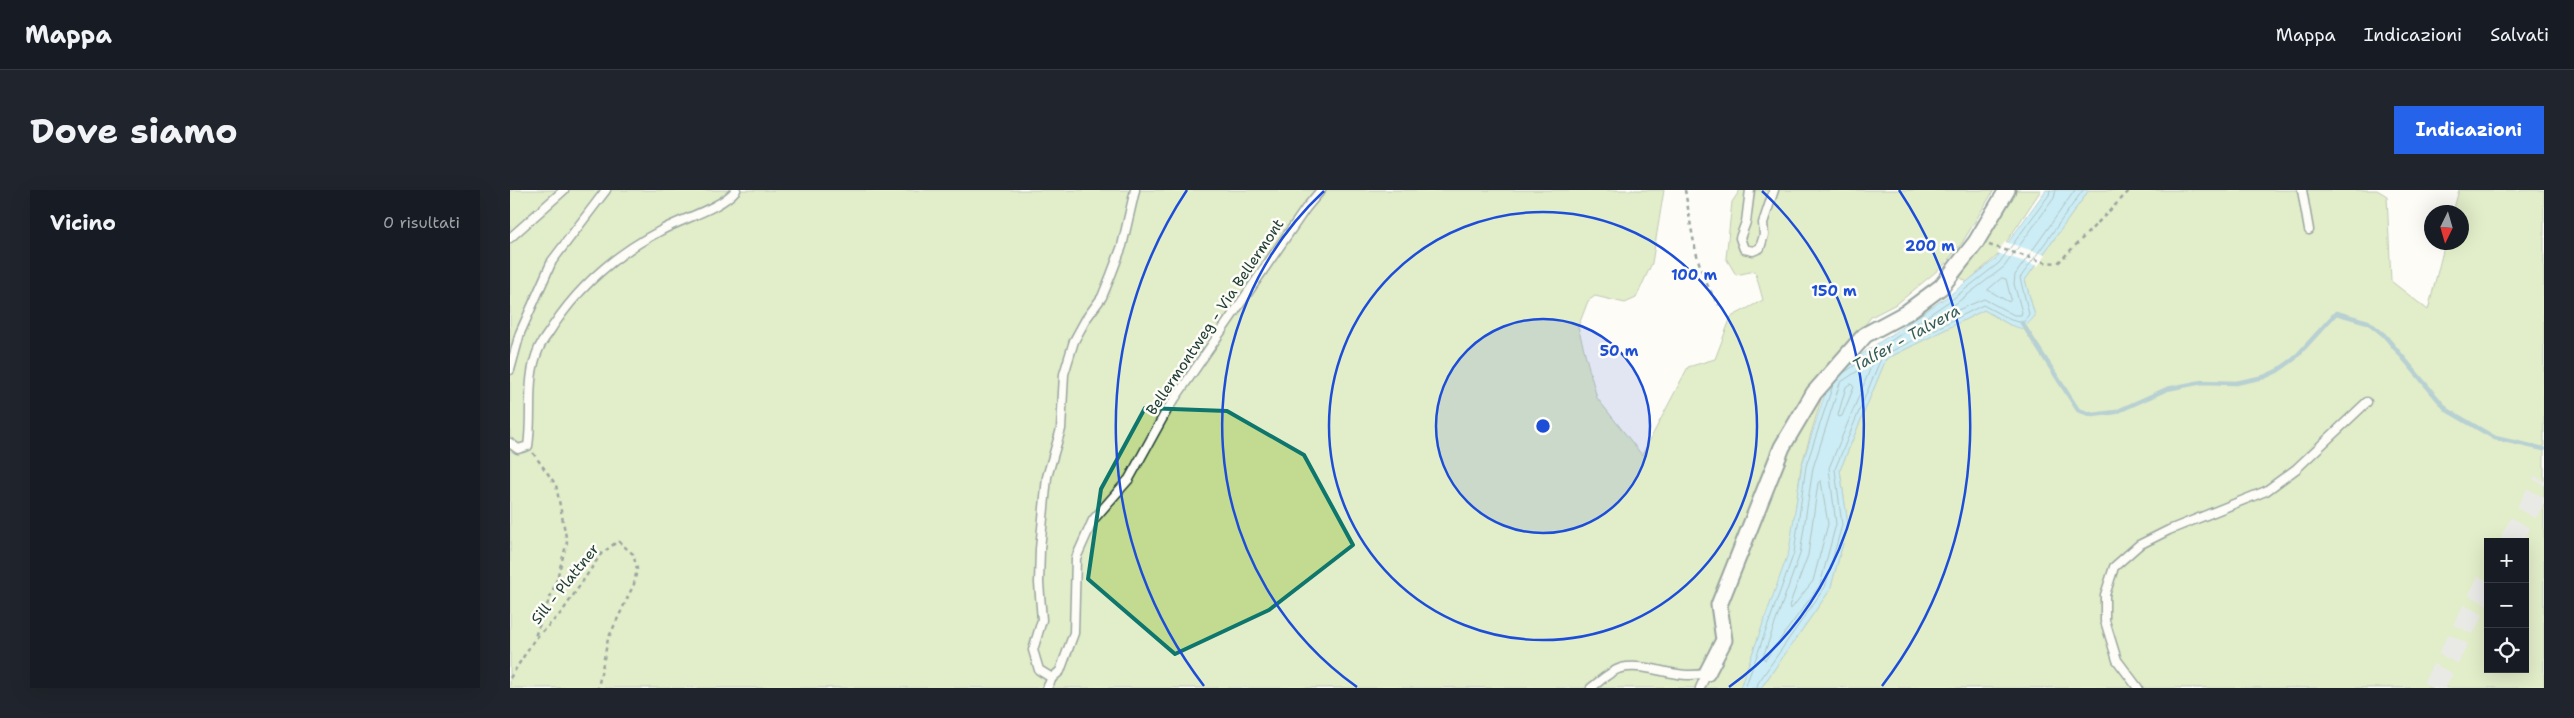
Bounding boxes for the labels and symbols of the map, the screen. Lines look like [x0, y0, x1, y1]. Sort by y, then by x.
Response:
north arrow [2424, 205, 2469, 250]
street label: Bellermontweg - Via Bellermont [1142, 215, 1288, 419]
text: 200 m [1905, 236, 1955, 256]
text: 100 m [1671, 265, 1717, 285]
text: 150 m [1811, 281, 1857, 301]
water label: Talfer - Talvera [1849, 300, 1964, 376]
text: 50 m [1600, 341, 1639, 361]
centre of rings [1534, 417, 1552, 435]
street label: Sill - Plattner [526, 540, 604, 628]

